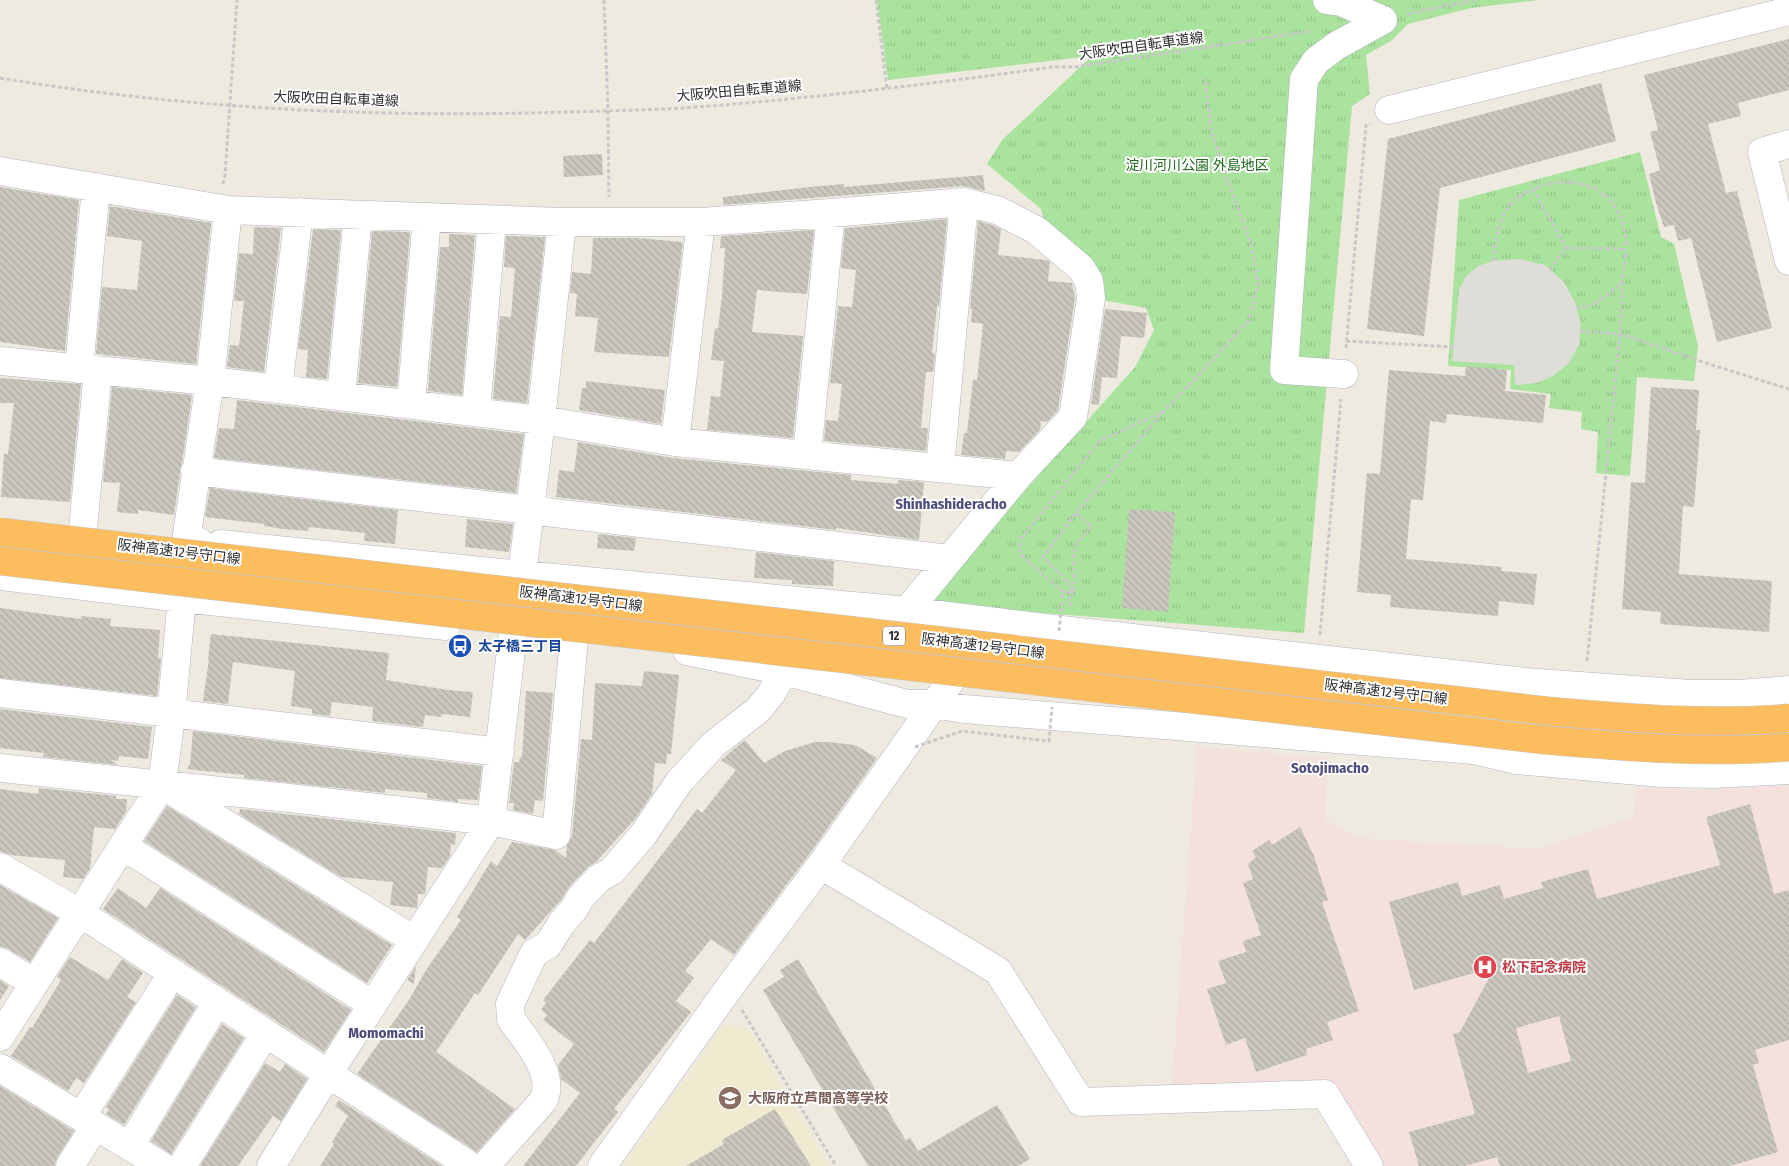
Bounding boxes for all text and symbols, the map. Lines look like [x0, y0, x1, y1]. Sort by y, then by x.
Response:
street label: 大阪吹田自転車道線 [1077, 29, 1205, 63]
street label: 大阪吹田自転車道線 [675, 77, 803, 105]
street label: 大阪吹田自転車道線 [273, 88, 399, 110]
park label: 淀川河川公園 外島地区 [1125, 157, 1269, 174]
district label: Shinhashideracho [895, 495, 1007, 513]
street label: 阪神高速12号守口線 [117, 536, 241, 568]
street label: 阪神高速12号守口線 [519, 583, 643, 615]
road number: 12 [883, 626, 905, 646]
street label: 阪神高速12号守口線 [921, 630, 1045, 662]
bus stop icon: 太子橋三丁目 [447, 633, 473, 659]
place label: 太子橋三丁目 [478, 638, 562, 655]
street label: 阪神高速12号守口線 [1324, 676, 1448, 708]
district label: Sotojimacho [1291, 759, 1369, 777]
hospital icon: 松下記念病院 [1472, 954, 1498, 980]
place label: 松下記念病院 [1502, 959, 1586, 976]
district label: Momomachi [348, 1024, 424, 1042]
school or university icon: 大阪府立芦間高等学校 [717, 1085, 743, 1111]
place label: 大阪府立芦間高等学校 [748, 1090, 888, 1107]

